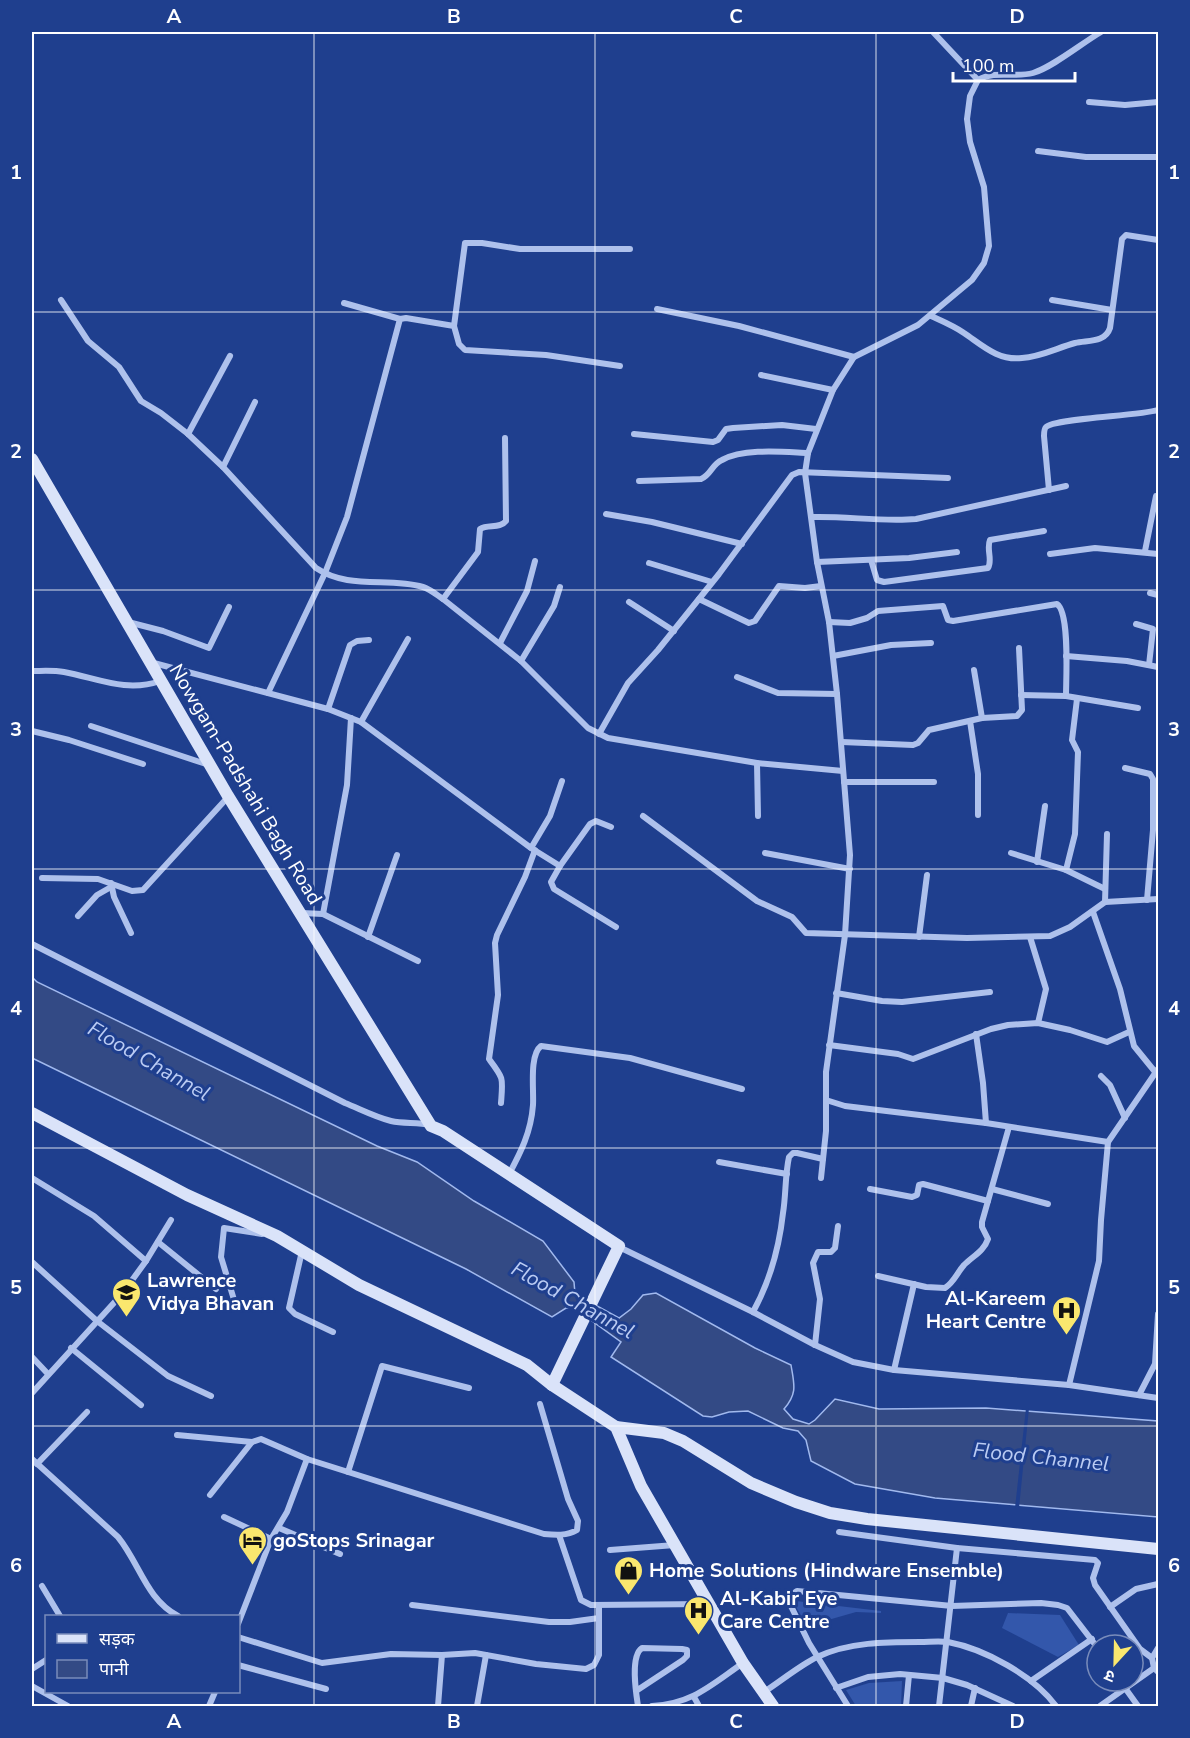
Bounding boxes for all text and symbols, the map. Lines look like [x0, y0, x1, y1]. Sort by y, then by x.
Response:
text: A [167, 3, 182, 30]
text: B [447, 3, 461, 30]
text: C [729, 3, 743, 30]
text: D [1009, 3, 1025, 30]
scale bar [953, 45, 1074, 83]
text: 100 m [962, 54, 1014, 78]
text: 1 [10, 159, 22, 186]
text: 1 [1168, 159, 1180, 186]
text: 2 [10, 438, 22, 465]
text: 2 [1168, 438, 1180, 465]
street label: Nowgam-Padshahi Bagh Road [163, 659, 328, 910]
text: 3 [10, 716, 22, 743]
text: 3 [1168, 716, 1180, 743]
text: 4 [10, 995, 22, 1022]
text: 4 [1168, 995, 1180, 1022]
water label: Flood Channel [83, 1015, 215, 1107]
water label: Flood Channel [506, 1255, 640, 1345]
place label: Lawrence Vidya Bhavan [146, 1267, 274, 1317]
text: 5 [10, 1274, 22, 1301]
text: 5 [1168, 1274, 1180, 1301]
school or university icon: Lawrence Vidya Bhavan [110, 1276, 142, 1318]
place label: Al-Kareem Heart Centre [926, 1285, 1046, 1335]
hospital icon: Al-Kareem Heart Centre [1051, 1294, 1083, 1336]
water label: Flood Channel [971, 1436, 1111, 1478]
hotel icon: goStops Srinagar [236, 1524, 268, 1566]
place label: goStops Srinagar [273, 1527, 435, 1554]
text: 6 [10, 1552, 22, 1579]
text: 6 [1168, 1552, 1180, 1579]
shop icon: Home Solutions (Hindware Ensemble) [612, 1554, 644, 1596]
place label: Home Solutions (Hindware Ensemble) [649, 1557, 1004, 1584]
place label: Al-Kabir Eye Care Centre [720, 1585, 837, 1635]
hospital icon: Al-Kabir Eye Care Centre [683, 1594, 715, 1636]
legend [45, 1615, 240, 1693]
text: सड़क [99, 1627, 136, 1651]
north arrow [1085, 1633, 1145, 1693]
text: पानी [99, 1657, 129, 1681]
text: उ [1101, 1664, 1118, 1688]
text: A [167, 1708, 182, 1735]
text: B [447, 1708, 461, 1735]
text: C [729, 1708, 743, 1735]
text: D [1009, 1708, 1025, 1735]

